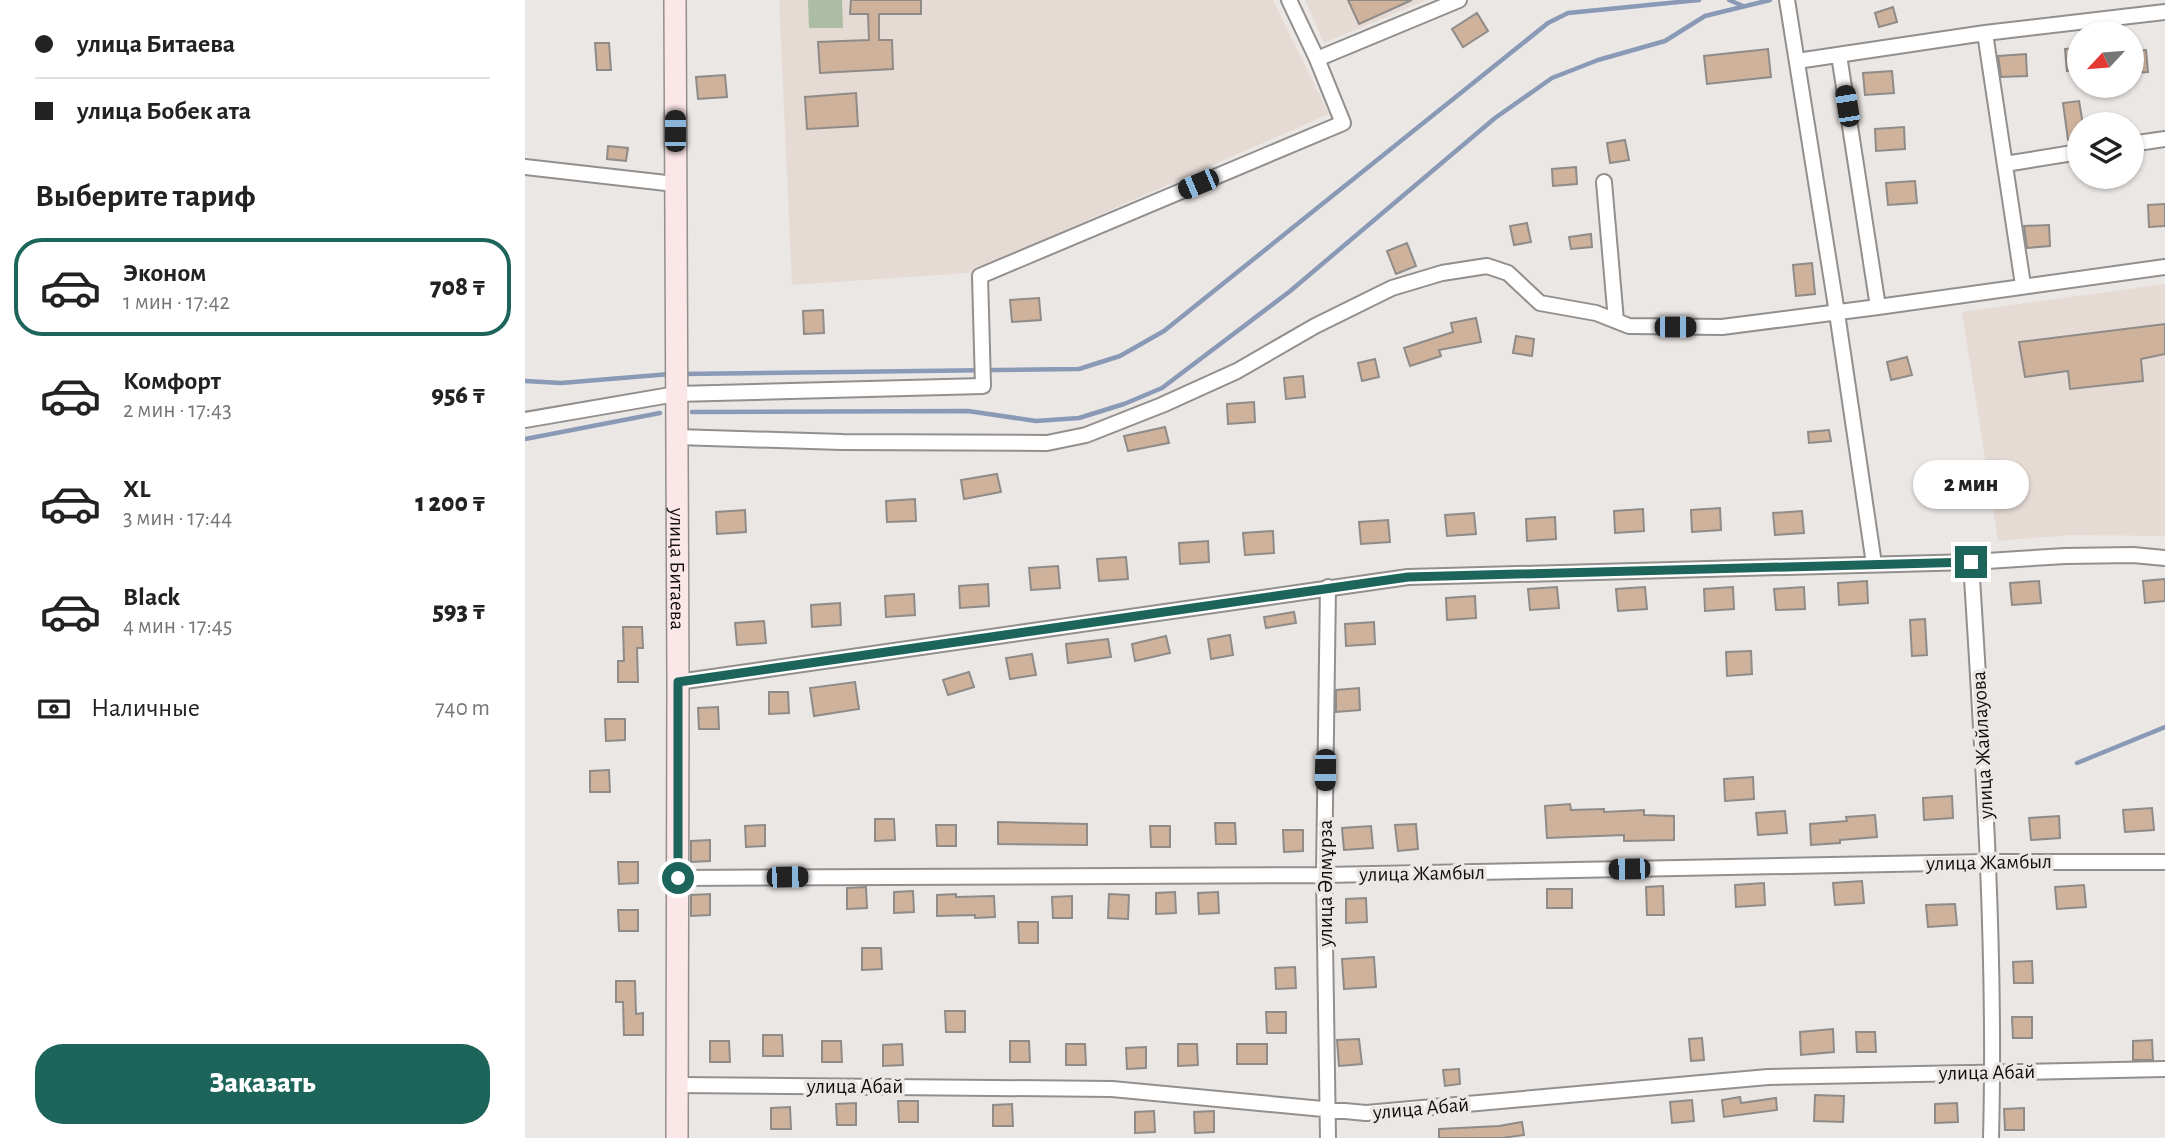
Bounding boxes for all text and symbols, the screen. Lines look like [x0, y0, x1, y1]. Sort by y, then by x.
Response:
north arrow [2067, 21, 2144, 98]
map controls [2067, 21, 2144, 189]
text: улица Битаева [77, 31, 235, 57]
car [1834, 84, 1861, 128]
text: улица Бобек ата [77, 98, 251, 124]
car [665, 110, 686, 152]
button: layers [2067, 112, 2144, 189]
car [1175, 166, 1222, 202]
text: Выберите тариф [35, 180, 256, 212]
icon: car [39, 256, 102, 319]
text: Эконом [123, 260, 206, 286]
text: 708 ₸ [430, 274, 486, 300]
text: 1 мин · 17:42 [123, 291, 230, 314]
car [1655, 317, 1697, 338]
icon: car [39, 364, 102, 427]
text: Комфорт [123, 368, 221, 394]
text: 956 ₸ [431, 382, 486, 408]
text: 2 мин · 17:43 [123, 399, 232, 422]
callout: 2 мин [1913, 461, 2029, 510]
icon: car [39, 472, 102, 535]
text: 2 мин [1944, 473, 1998, 496]
text: XL [123, 476, 150, 502]
text: 1 200 ₸ [415, 490, 486, 516]
text: 3 мин · 17:44 [123, 507, 232, 530]
street label: улица Битаева [666, 507, 688, 631]
route end [1955, 546, 1987, 578]
icon: car [39, 580, 102, 643]
text: Black [123, 584, 180, 610]
text: 593 ₸ [432, 598, 486, 624]
text: 4 мин · 17:45 [123, 615, 232, 638]
street label: улица Жайлауова [1968, 670, 1997, 821]
icon: cash [35, 690, 73, 728]
text: Наличные [91, 695, 200, 721]
text: 740 m [435, 697, 490, 720]
car [1315, 749, 1336, 791]
street label: улица Әлмұрза [1315, 819, 1336, 947]
street label: улица Жамбыл [1925, 851, 2052, 874]
car [1608, 858, 1651, 880]
route start [662, 862, 694, 894]
street label: улица Жамбыл [1358, 862, 1485, 885]
car [766, 866, 809, 888]
button: Заказать [35, 1044, 490, 1124]
street label: улица Абай [1938, 1061, 2035, 1084]
street label: улица Абай [806, 1076, 903, 1097]
street label: улица Абай [1371, 1094, 1470, 1123]

